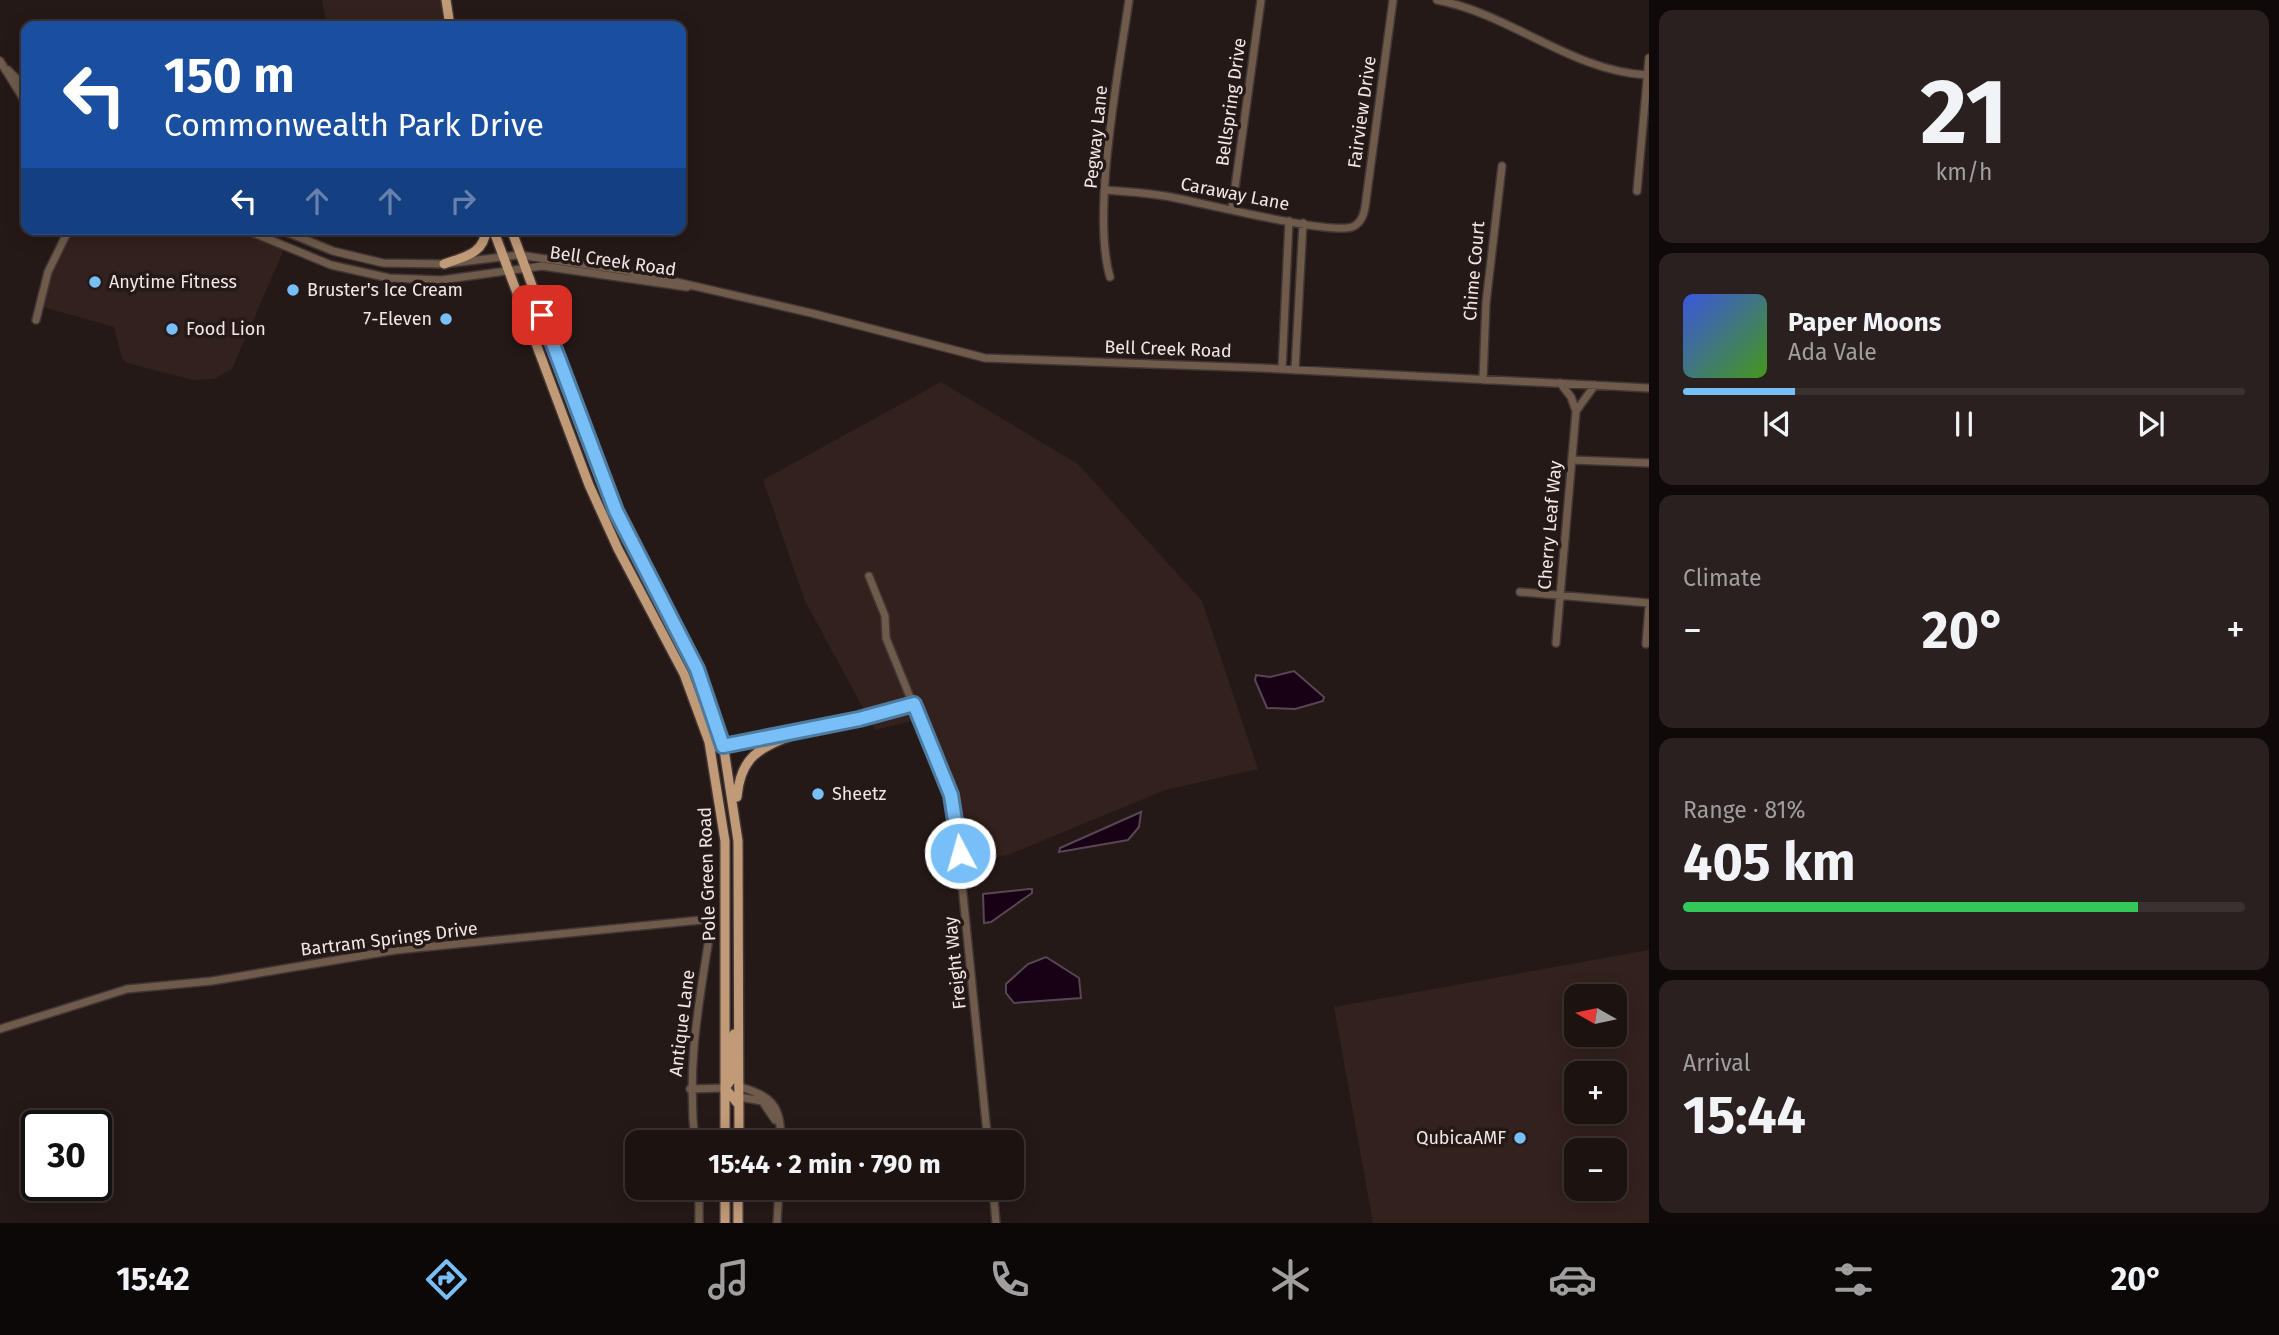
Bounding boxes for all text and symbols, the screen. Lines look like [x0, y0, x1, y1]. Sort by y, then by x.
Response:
street label: Bellspring Drive [1211, 36, 1251, 168]
text: 150 m [164, 46, 295, 105]
icon: left [49, 49, 140, 140]
street label: Fairview Drive [1343, 54, 1381, 170]
text: 21 [1920, 58, 2008, 167]
street label: Pegway Lane [1080, 84, 1112, 190]
text: Commonwealth Park Drive [164, 106, 544, 144]
text: km/h [1936, 158, 1992, 186]
street label: Caraway Lane [1179, 173, 1291, 215]
icon: left [225, 182, 263, 220]
icon: ahead [298, 182, 336, 220]
icon: ahead [371, 182, 409, 220]
icon: right [444, 182, 482, 220]
street label: Chime Court [1459, 220, 1489, 322]
street label: Bell Creek Road [548, 241, 678, 281]
place label: Anytime Fitness [109, 271, 237, 293]
marker: Anytime Fitness [87, 274, 103, 290]
place label: Bruster's Ice Cream [307, 279, 463, 301]
marker: Bruster's Ice Cream [285, 282, 301, 298]
pin [512, 285, 572, 345]
icon: arrive [523, 296, 561, 334]
text: Paper Moons [1788, 307, 1941, 338]
place label: 7-Eleven [363, 308, 432, 330]
marker: 7-Eleven [438, 311, 454, 327]
place label: Food Lion [186, 318, 266, 340]
marker: Food Lion [164, 321, 180, 337]
street label: Bell Creek Road [1104, 336, 1232, 362]
text: Ada Vale [1788, 338, 1877, 366]
icon: previous [1758, 405, 1796, 443]
icon: pause [1945, 405, 1983, 443]
icon: next [2132, 405, 2170, 443]
street label: Cherry Leaf Way [1533, 460, 1567, 590]
text: Climate [1683, 564, 1762, 592]
text: 20° [1922, 599, 2006, 662]
text: − [1683, 607, 1702, 653]
text: + [2226, 607, 2245, 653]
place label: Sheetz [832, 783, 886, 805]
marker: Sheetz [810, 786, 826, 802]
text: Range · 81% [1683, 796, 1805, 824]
street label: Pole Green Road [694, 806, 720, 942]
position arrow [923, 816, 997, 890]
text: 405 km [1683, 831, 1856, 894]
street label: Freight Way [939, 915, 971, 1011]
street label: Bartram Springs Drive [299, 917, 479, 961]
street label: Antique Lane [665, 968, 699, 1078]
north arrow [1564, 984, 1628, 1046]
map controls [1564, 984, 1627, 1201]
text: Arrival [1683, 1049, 1750, 1077]
button: + [1564, 1061, 1627, 1124]
text: 15:44 [1683, 1084, 1806, 1147]
speed limit sign: 30 [21, 1110, 112, 1201]
place label: QubicaAMF [1416, 1127, 1506, 1149]
marker: QubicaAMF [1512, 1130, 1528, 1146]
button: − [1564, 1138, 1627, 1201]
text: 15:44 · 2 min · 790 m [708, 1149, 941, 1180]
icon: directions [422, 1255, 471, 1304]
icon: music [704, 1255, 753, 1304]
icon: phone [985, 1255, 1034, 1304]
icon: climate [1266, 1255, 1315, 1304]
icon: car [1548, 1255, 1597, 1304]
icon: filters [1829, 1255, 1878, 1304]
text: 15:42 [116, 1260, 190, 1298]
text: 20° [2111, 1260, 2163, 1298]

